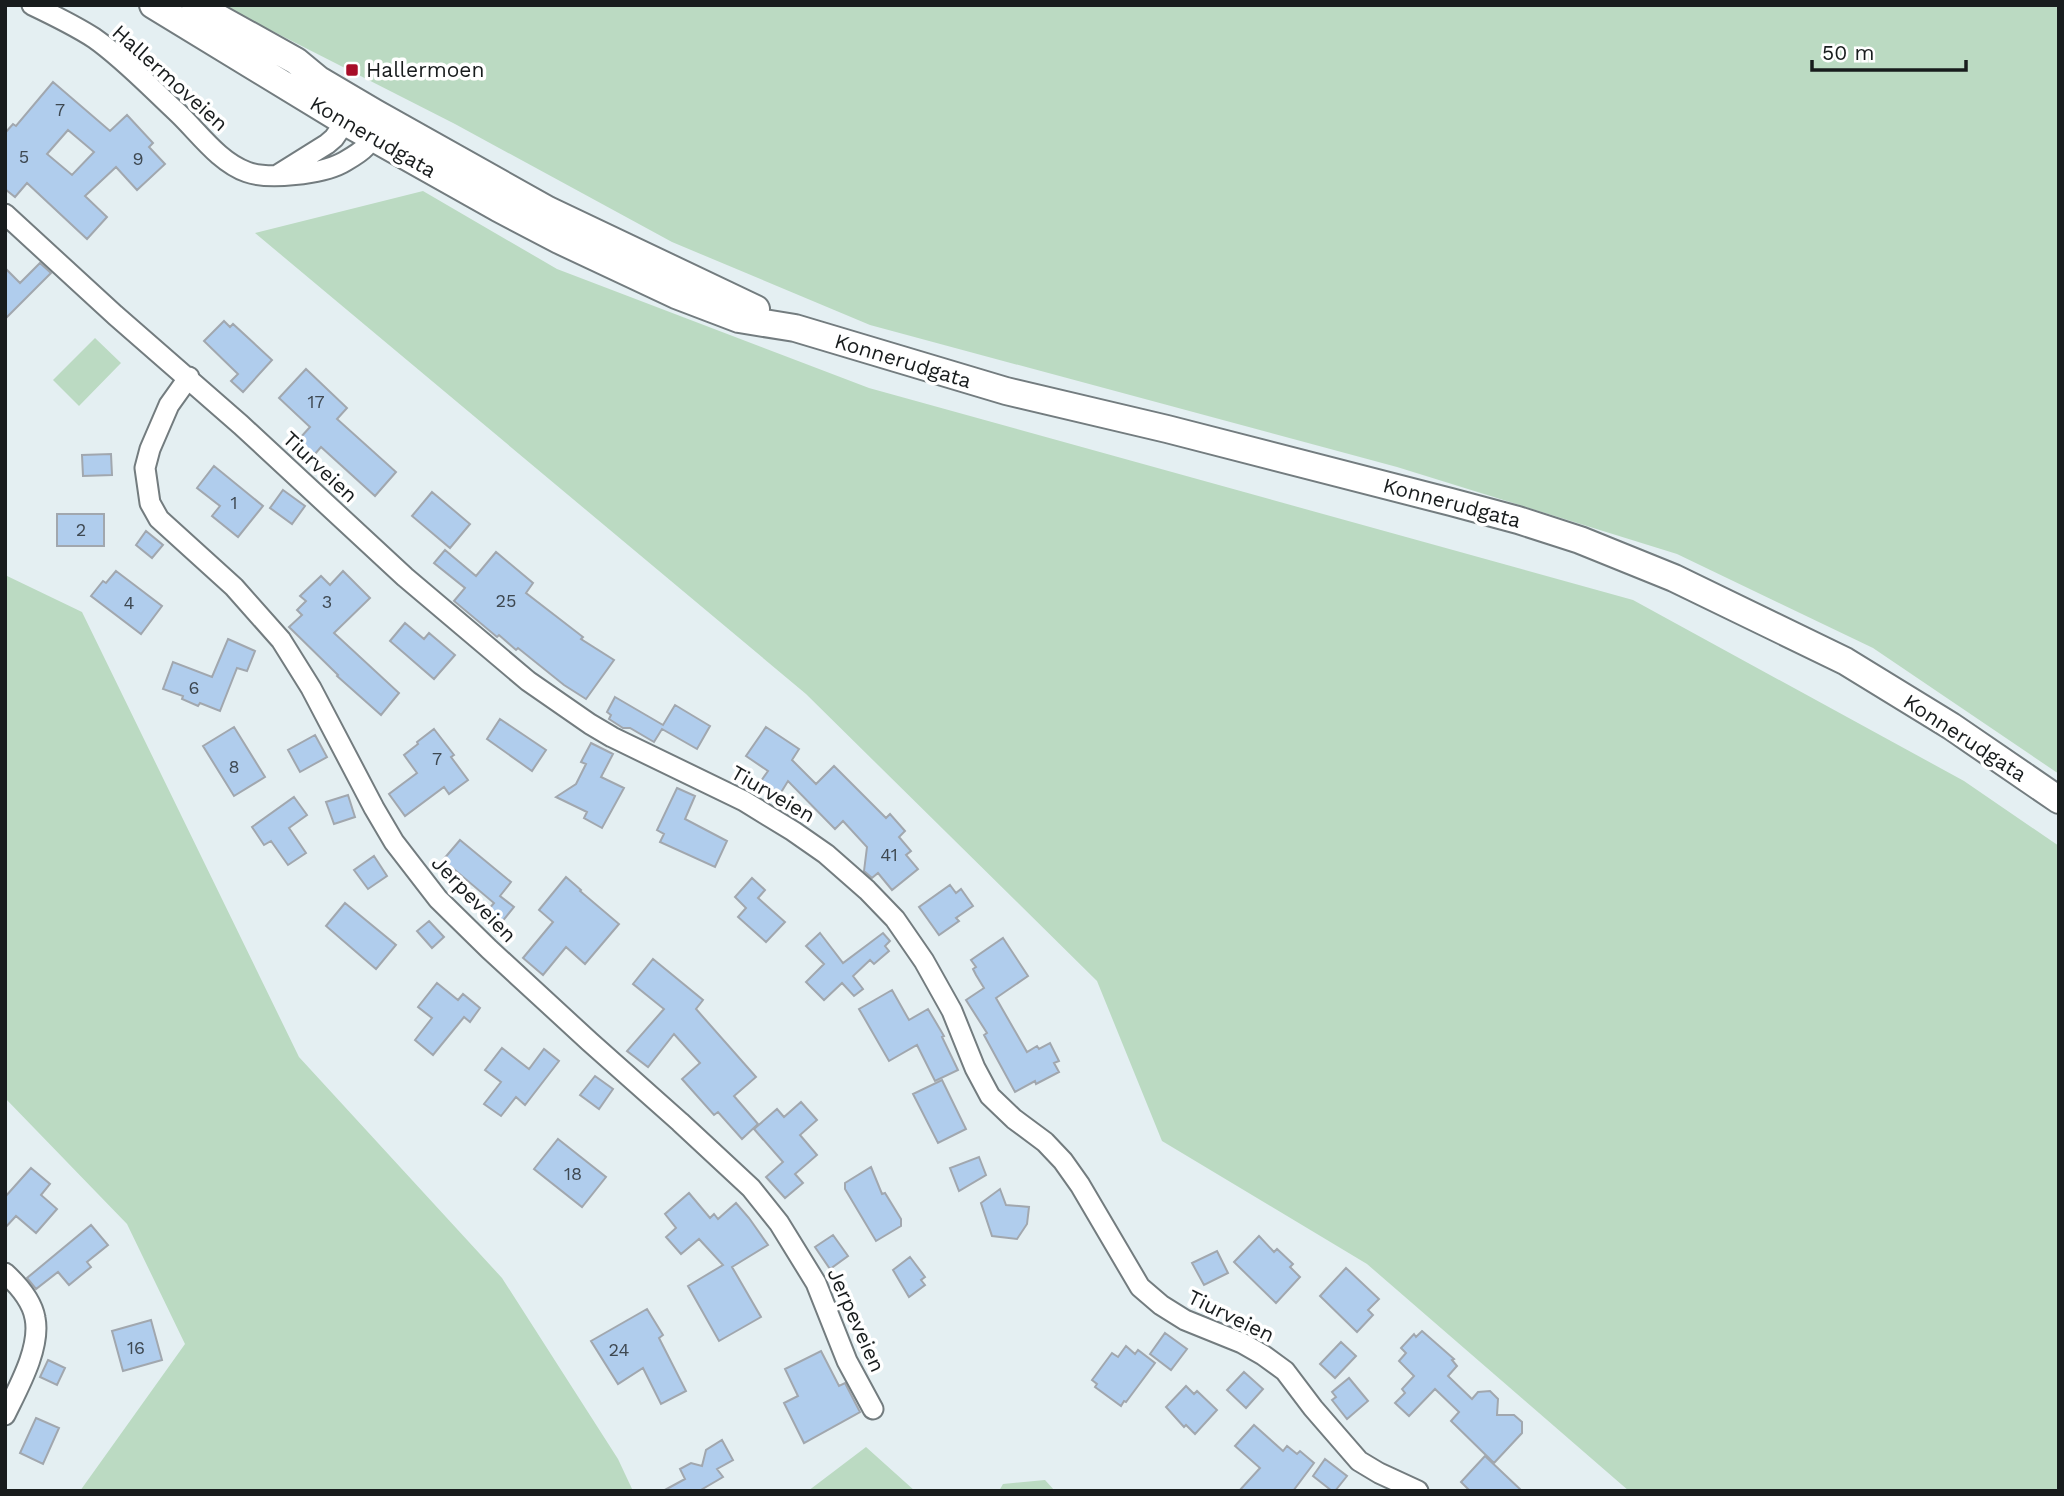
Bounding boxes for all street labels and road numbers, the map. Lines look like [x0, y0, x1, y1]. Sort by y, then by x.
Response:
street label: Hallermoveien [107, 19, 233, 136]
street label: Konnerudgata [306, 90, 441, 183]
street label: Konnerudgata [832, 328, 975, 393]
street label: Tiurveien [278, 426, 363, 508]
street label: Konnerudgata [1380, 472, 1524, 533]
street label: Konnerudgata [1899, 689, 2032, 787]
street label: Tiurveien [727, 759, 820, 828]
street label: Jerpeveien [427, 850, 522, 947]
street label: Jerpeveien [822, 1264, 890, 1376]
street label: Tiurveien [1184, 1284, 1279, 1347]

